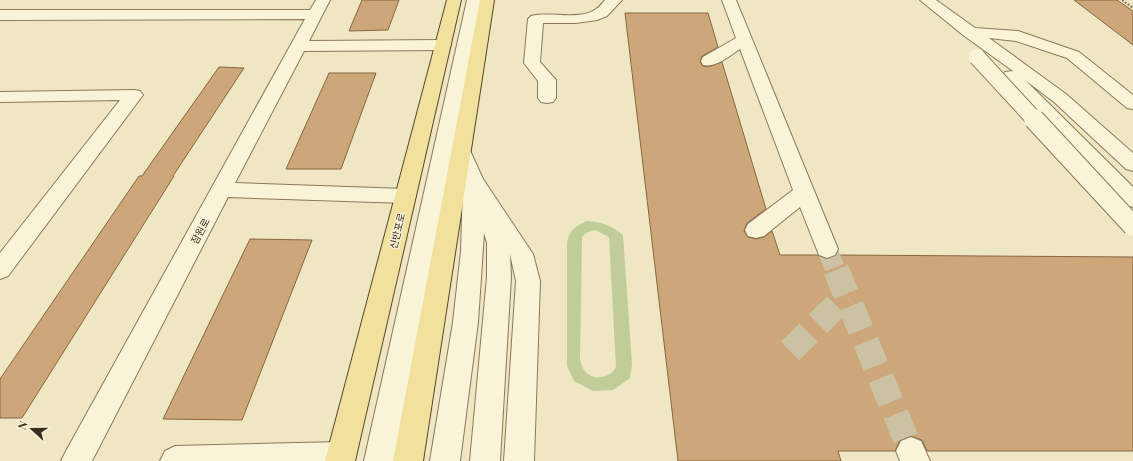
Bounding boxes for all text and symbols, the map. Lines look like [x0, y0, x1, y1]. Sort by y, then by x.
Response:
street label: 신반포로 [386, 211, 408, 251]
street label: 잠원로 [187, 216, 213, 246]
north arrow [12, 409, 52, 449]
text: N [14, 419, 31, 432]

